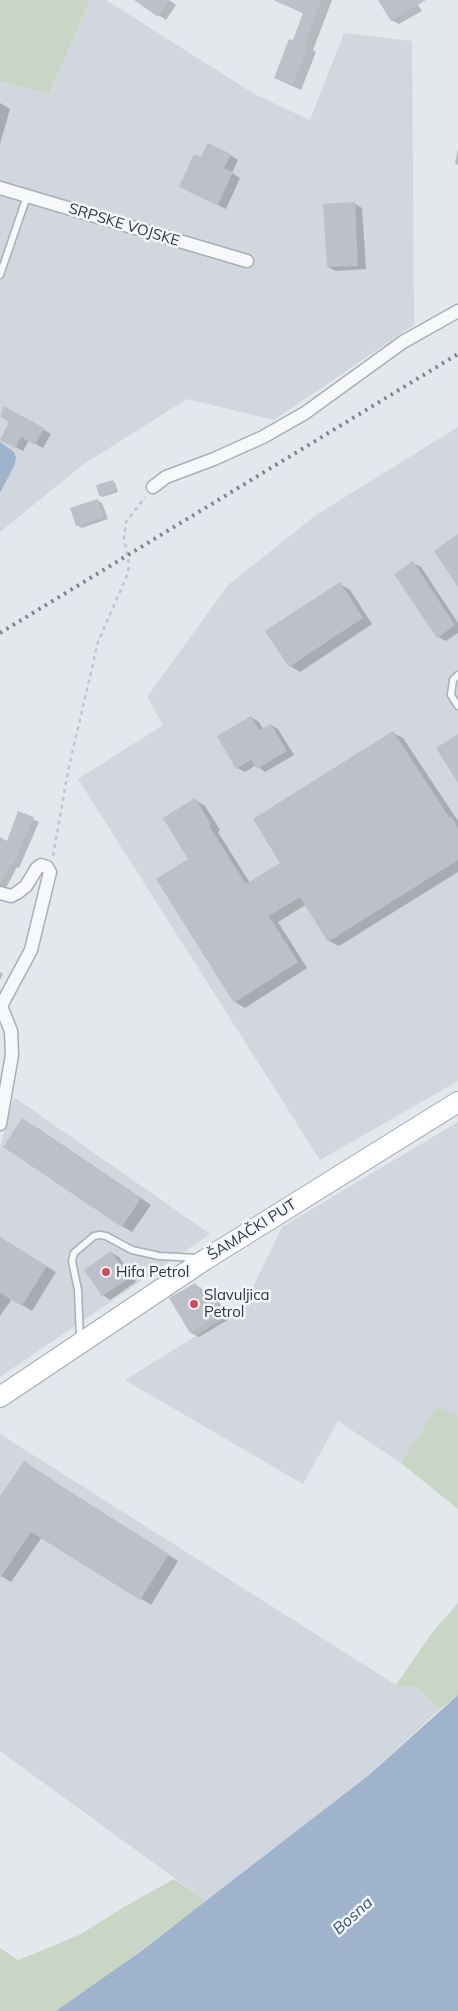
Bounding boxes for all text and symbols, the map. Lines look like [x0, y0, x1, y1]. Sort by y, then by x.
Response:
street label: SRPSKE VOJSKE [66, 200, 182, 250]
street label: ŠAMAČKI PUT [204, 1196, 300, 1264]
place label: Hifa Petrol [116, 1263, 189, 1281]
marker: Hifa Petrol [100, 1266, 112, 1278]
place label: Slavuljica Petrol [204, 1286, 270, 1321]
marker: Slavuljica Petrol [188, 1298, 200, 1310]
water label: Bosna [329, 1893, 377, 1939]

